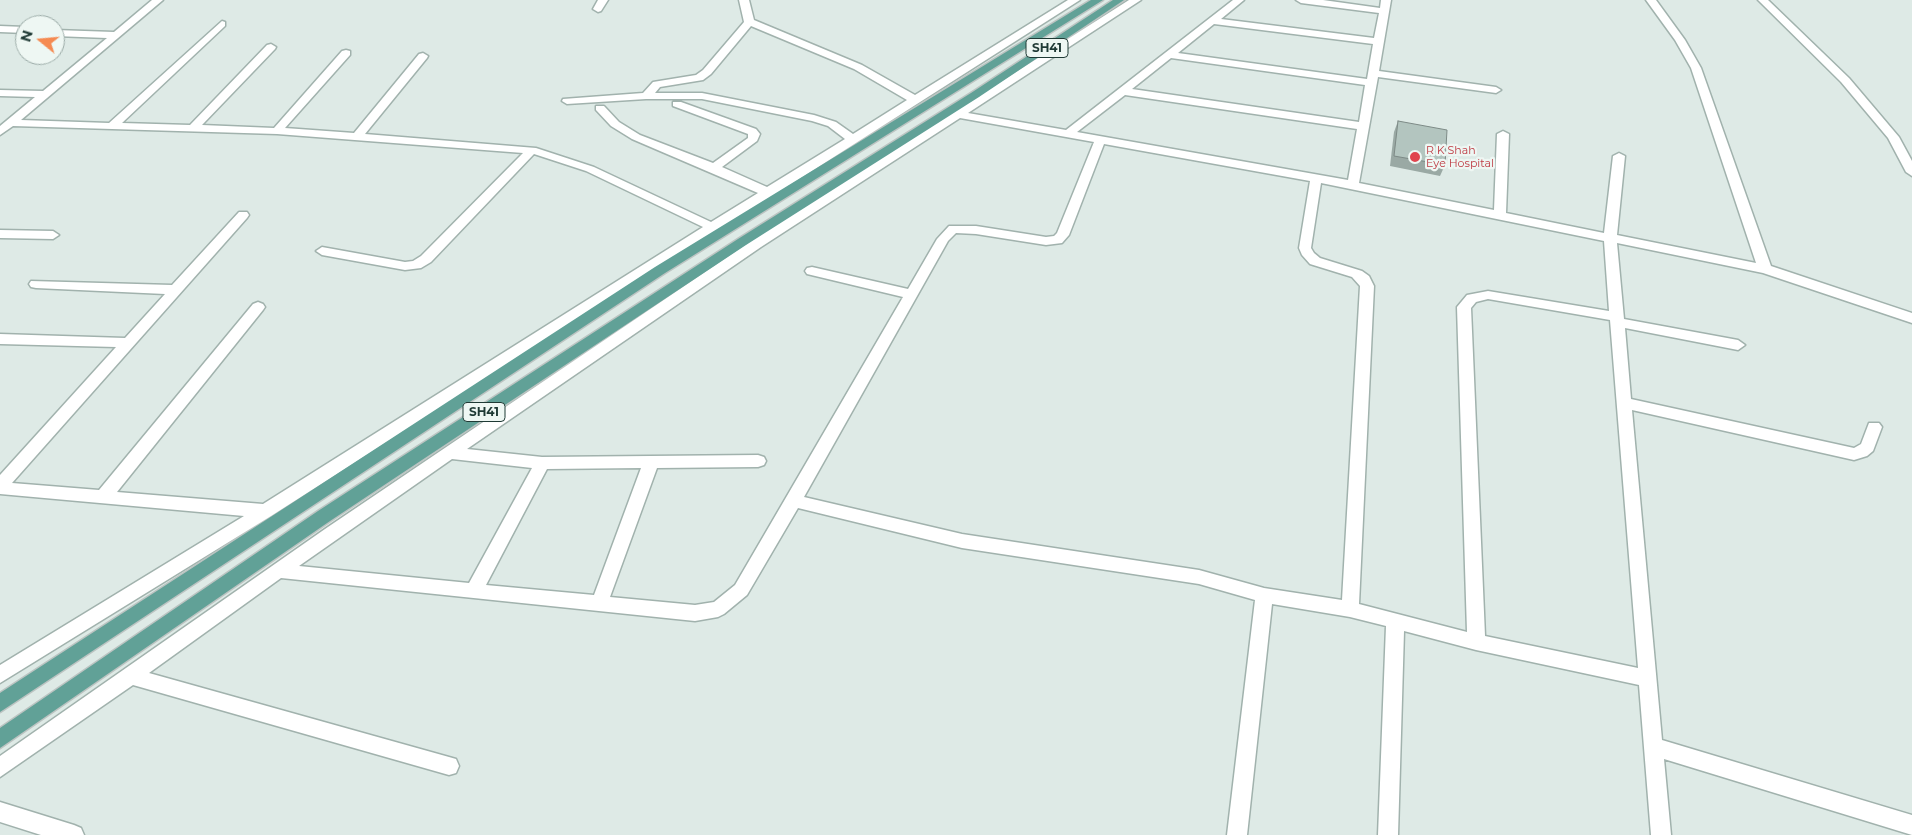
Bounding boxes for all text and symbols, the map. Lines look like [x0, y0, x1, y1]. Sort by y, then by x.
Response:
north arrow [15, 15, 65, 65]
text: N [16, 28, 37, 44]
road number: SH41 [1026, 38, 1068, 58]
place label: R K Shah Eye Hospital [1426, 144, 1494, 170]
marker: R K Shah Eye Hospital [1408, 150, 1422, 164]
road number: SH41 [463, 402, 505, 422]

